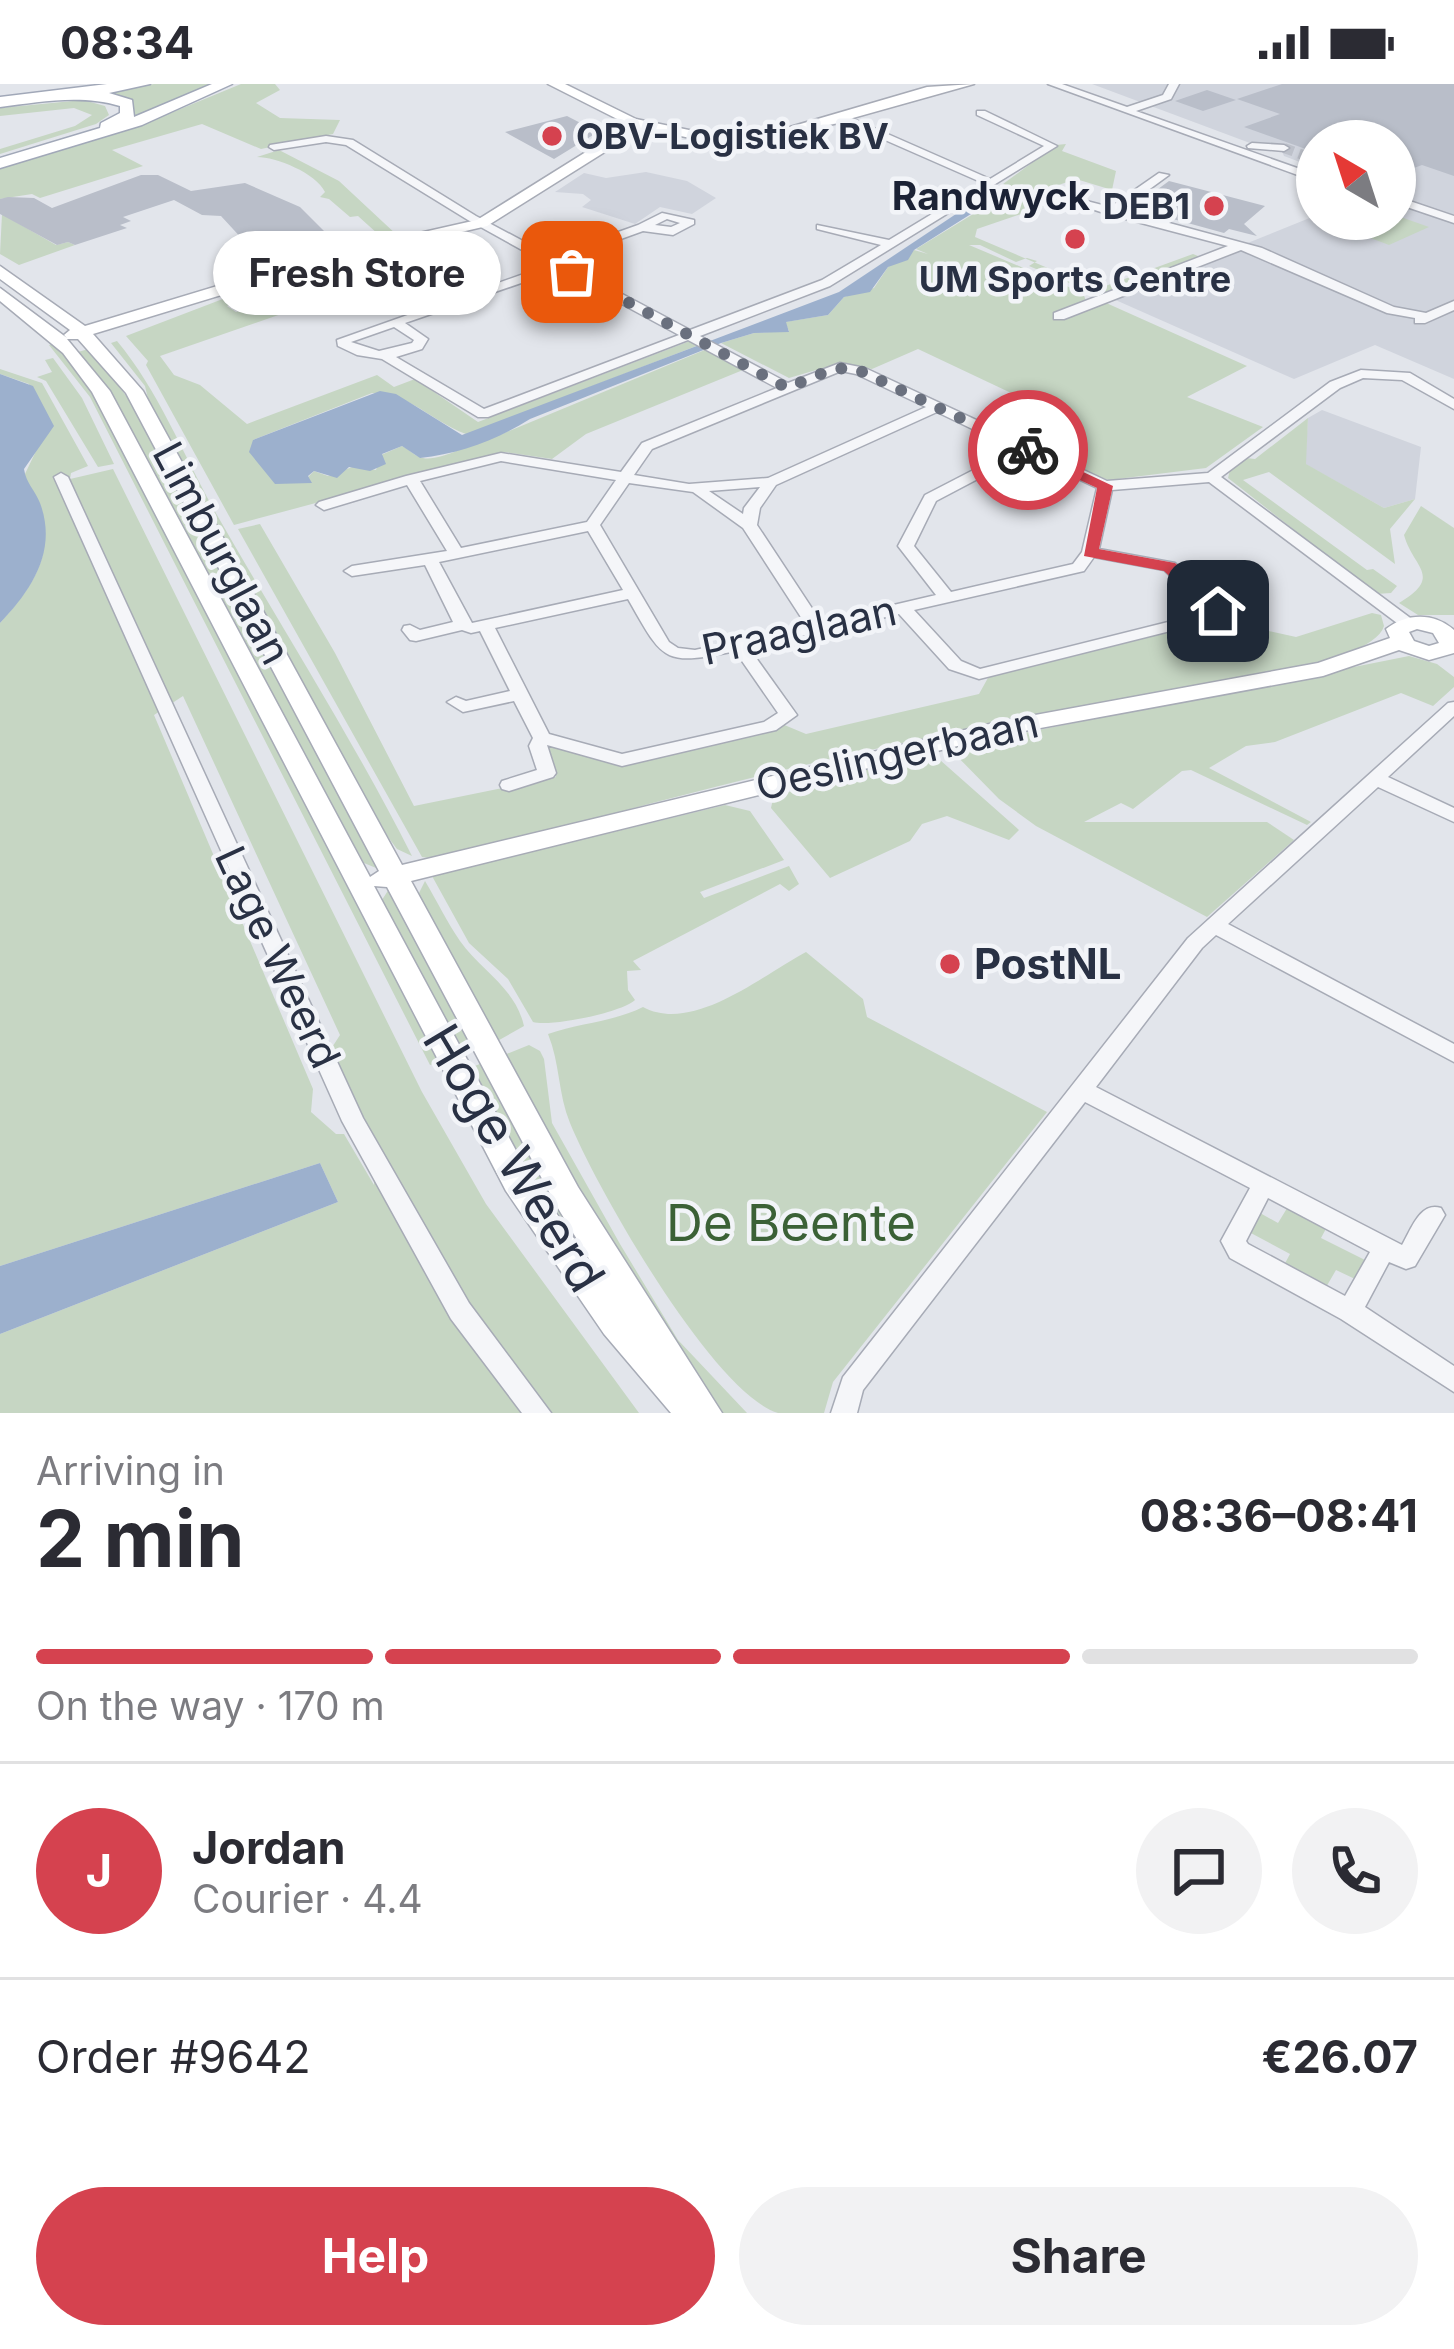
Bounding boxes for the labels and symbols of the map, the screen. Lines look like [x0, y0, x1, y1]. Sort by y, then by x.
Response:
place label: OBV-Logistiek BV [576, 114, 889, 158]
north arrow [1296, 120, 1416, 240]
marker: OBV-Logistiek BV [539, 123, 565, 149]
district label: Randwyck [892, 172, 1091, 219]
place label: DEB1 [1103, 184, 1190, 228]
marker: DEB1 [1201, 193, 1227, 219]
pin [521, 221, 623, 323]
marker: UM Sports Centre [1062, 226, 1088, 252]
callout: Fresh Store [212, 230, 500, 314]
place label: UM Sports Centre [919, 257, 1231, 301]
courier [968, 390, 1088, 510]
street label: Limburglaan [143, 433, 302, 673]
pin [1167, 560, 1269, 662]
street label: Praaglaan [697, 584, 901, 675]
street label: Oeslingerbaan [750, 696, 1043, 811]
street label: Lage Weerd [205, 838, 352, 1076]
place label: PostNL [974, 938, 1121, 989]
marker: PostNL [937, 951, 963, 977]
street label: Hoge Weerd [411, 1013, 618, 1302]
park label: De Beente [666, 1192, 916, 1253]

